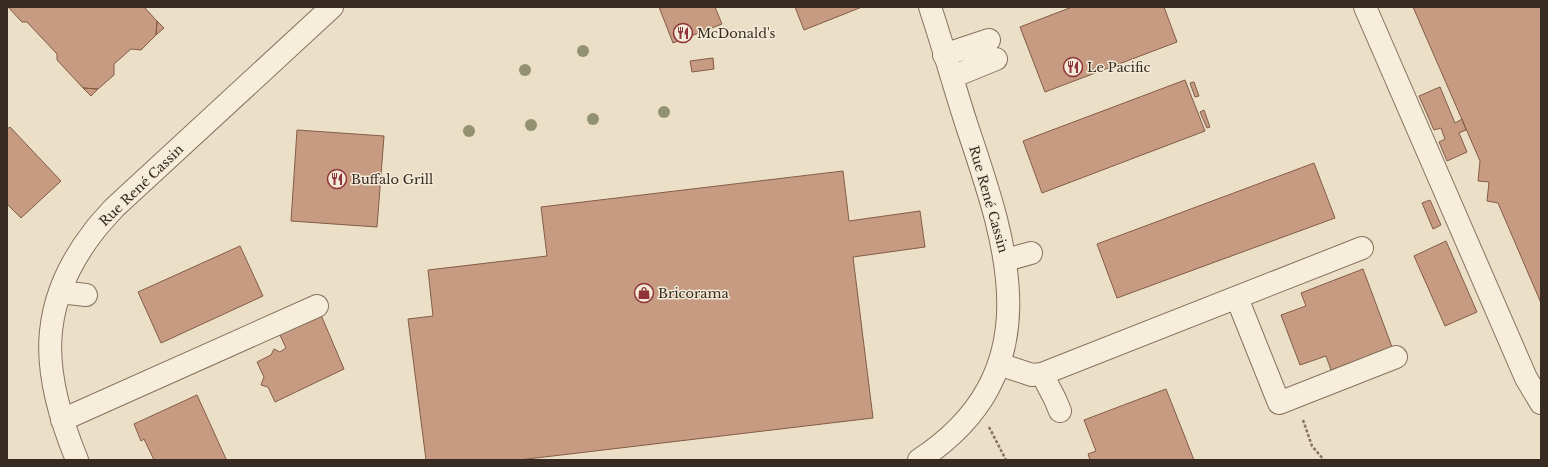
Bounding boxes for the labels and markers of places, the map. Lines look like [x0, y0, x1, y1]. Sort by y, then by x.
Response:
restaurant icon: McDonald's [672, 22, 694, 44]
place label: McDonald's [697, 25, 776, 42]
restaurant icon: Le Pacific [1062, 56, 1084, 78]
place label: Le Pacific [1087, 59, 1150, 76]
restaurant icon: Buffalo Grill [326, 168, 348, 190]
place label: Buffalo Grill [351, 171, 433, 188]
shop icon: Bricorama [633, 282, 655, 304]
place label: Bricorama [658, 285, 729, 302]

